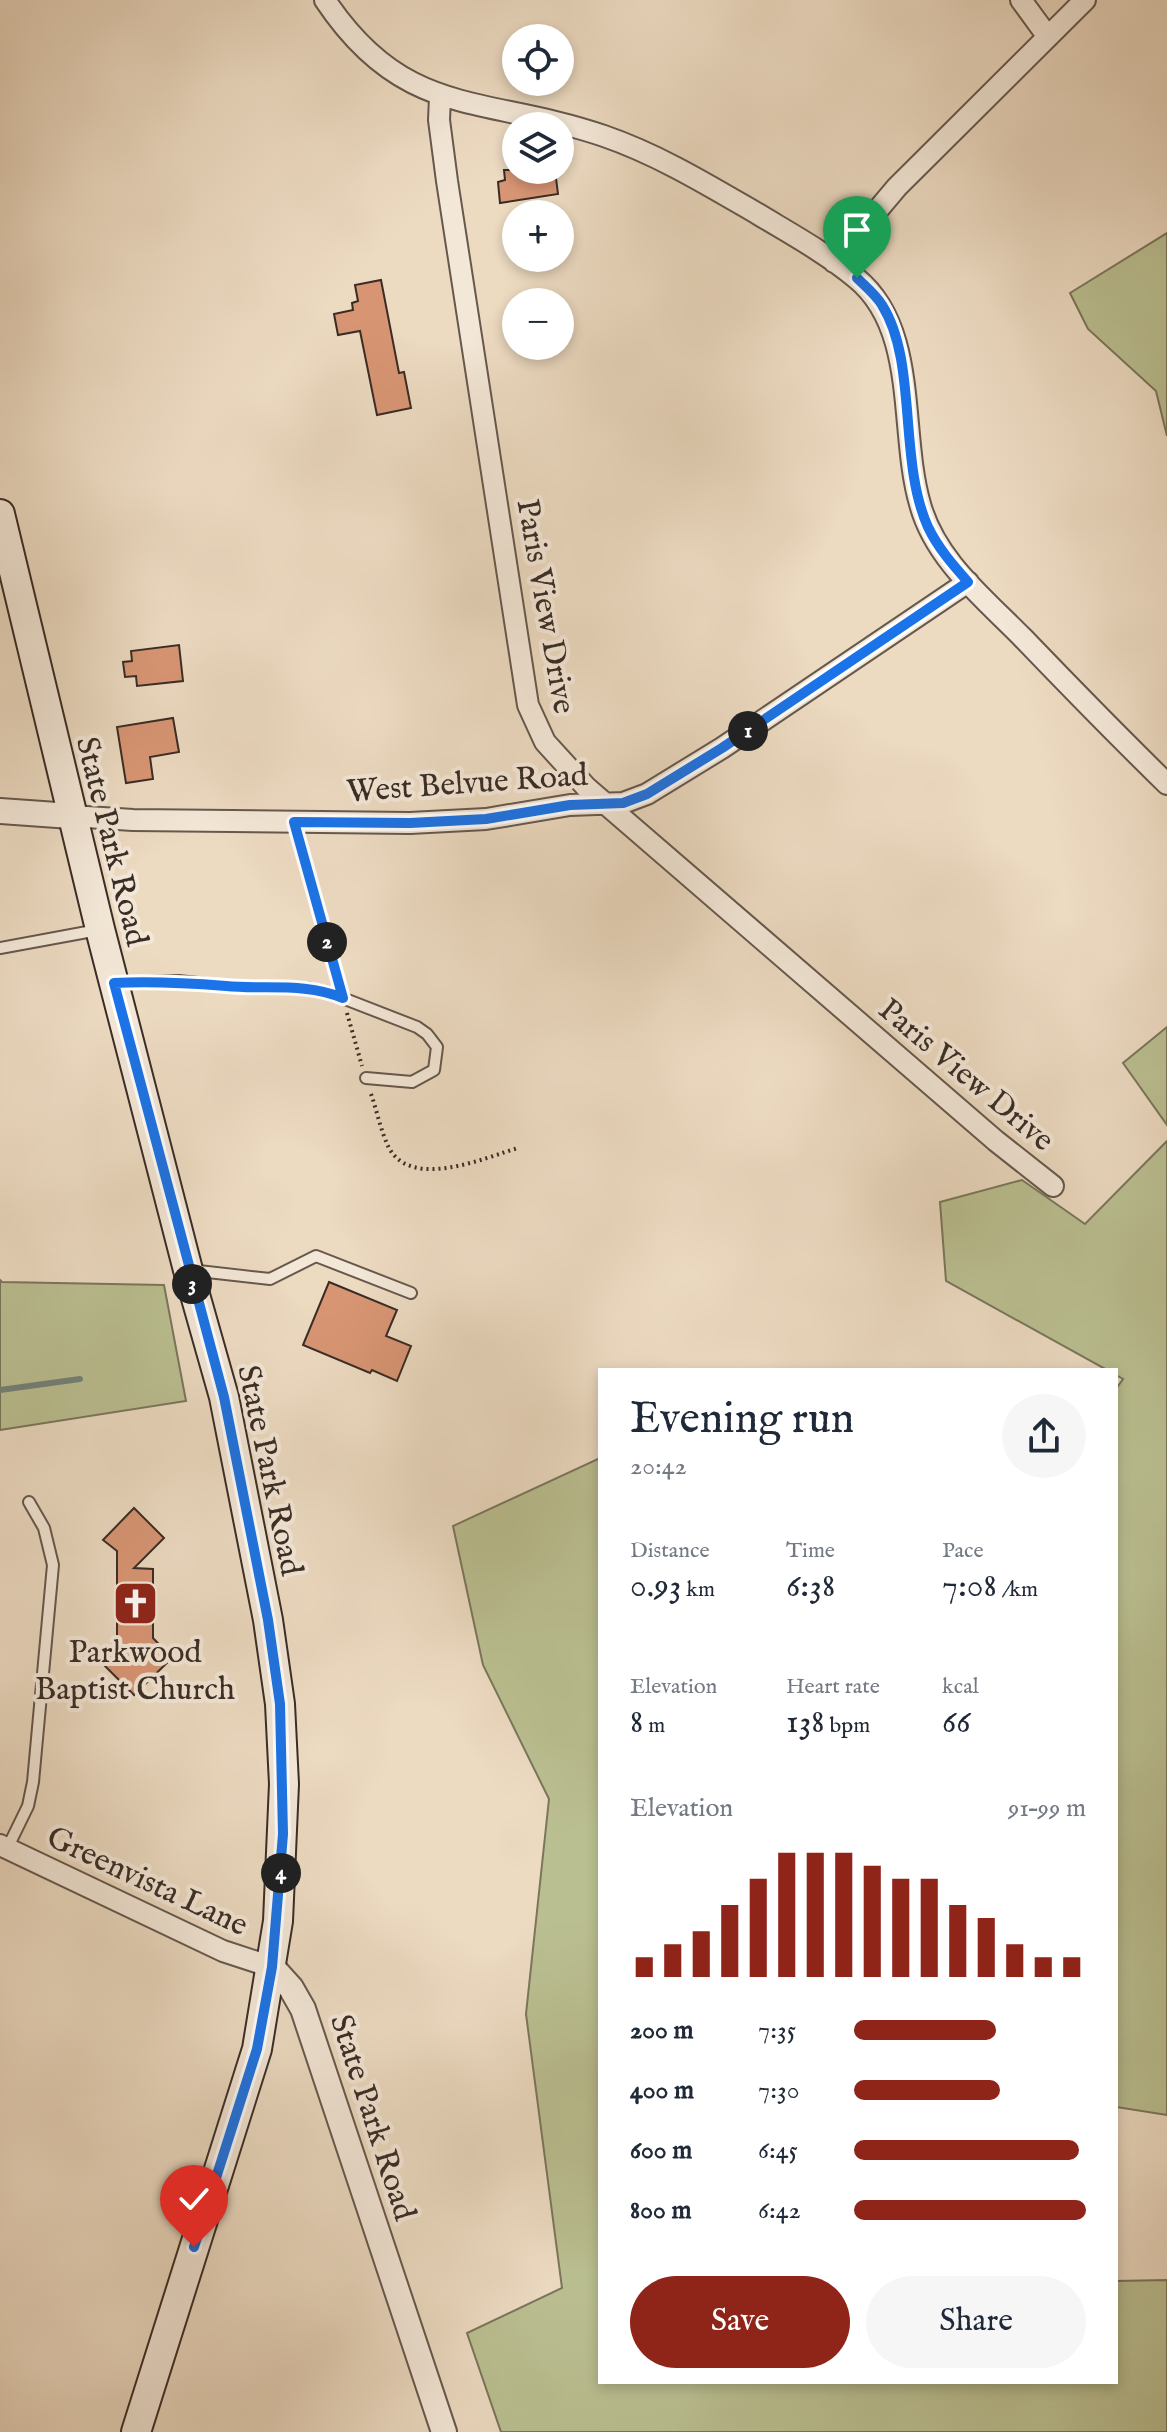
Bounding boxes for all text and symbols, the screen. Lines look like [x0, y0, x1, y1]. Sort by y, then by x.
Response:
map controls [502, 24, 574, 360]
button: locate [502, 24, 574, 96]
button: layers [502, 112, 574, 184]
pin [823, 196, 891, 278]
button: + [502, 200, 574, 272]
icon: arrive [835, 208, 879, 252]
button: − [502, 288, 574, 360]
street label: Paris View Drive [505, 496, 584, 717]
pin: 1 [728, 711, 768, 751]
text: 1 [744, 717, 752, 745]
street label: State Park Road [65, 733, 157, 951]
street label: West Belvue Road [345, 756, 590, 813]
pin: 2 [307, 922, 347, 962]
text: 2 [322, 928, 332, 956]
street label: Paris View Drive [869, 990, 1062, 1161]
pin: 3 [172, 1264, 212, 1304]
text: 3 [188, 1270, 196, 1298]
street label: State Park Road [226, 1362, 311, 1580]
text: Evening run [630, 1392, 854, 1448]
button: share [1002, 1394, 1086, 1478]
text: 20:42 [630, 1450, 687, 1483]
text: Distance [630, 1537, 710, 1565]
text: Time [786, 1537, 835, 1565]
text: Pace [942, 1537, 984, 1565]
text: 0.93 [630, 1565, 682, 1608]
text: 6:38 [786, 1565, 835, 1608]
text: 7:08 [942, 1565, 997, 1608]
text: km [682, 1576, 715, 1604]
text: /km [997, 1576, 1038, 1604]
church icon: Parkwood Baptist Church [111, 1580, 159, 1628]
place label: Parkwood Baptist Church [35, 1633, 235, 1711]
text: Elevation [630, 1673, 717, 1701]
text: Heart rate [786, 1673, 880, 1701]
text: kcal [942, 1673, 979, 1701]
text: 8 [630, 1701, 643, 1744]
text: 138 [786, 1701, 825, 1744]
text: 66 [942, 1701, 971, 1744]
text: m [643, 1712, 665, 1740]
text: bpm [825, 1712, 870, 1740]
text: Elevation [630, 1792, 733, 1825]
text: 91–99 m [1008, 1792, 1086, 1825]
street label: Greenvista Lane [40, 1818, 254, 1947]
pin: 4 [261, 1853, 301, 1893]
text: 4 [276, 1859, 286, 1887]
street label: State Park Road [319, 2010, 424, 2227]
text: 200 m [630, 2014, 694, 2047]
text: 7:35 [758, 2014, 796, 2047]
text: 400 m [630, 2074, 694, 2107]
text: 7:30 [758, 2074, 800, 2107]
text: 600 m [630, 2134, 692, 2167]
text: 6:45 [758, 2134, 798, 2167]
pin [160, 2165, 228, 2247]
icon: check [172, 2177, 216, 2221]
text: 800 m [630, 2194, 692, 2227]
text: 6:42 [758, 2194, 801, 2227]
button: Save [630, 2276, 850, 2368]
button: Share [866, 2276, 1086, 2368]

